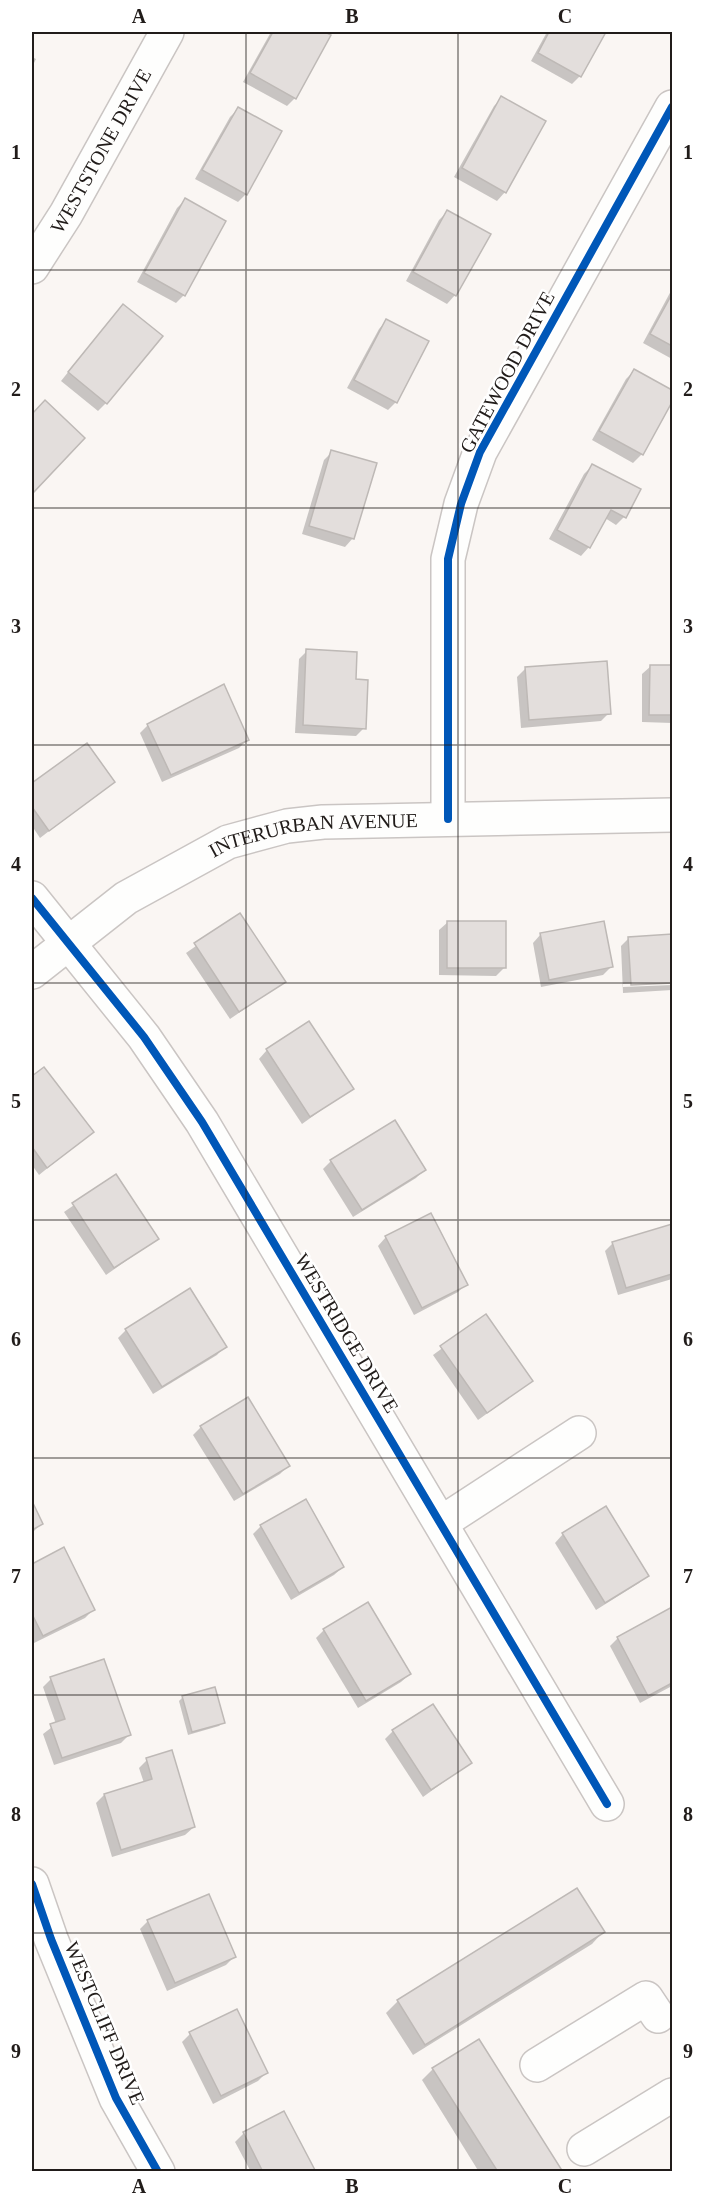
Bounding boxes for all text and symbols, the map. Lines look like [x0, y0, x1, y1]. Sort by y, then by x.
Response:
text: A [132, 5, 147, 27]
text: B [345, 5, 359, 27]
text: C [558, 5, 572, 27]
street label: WESTSTONE DRIVE [46, 65, 155, 237]
text: 1 [11, 141, 21, 163]
text: 1 [683, 141, 693, 163]
street label: GATEWOOD DRIVE [455, 288, 559, 456]
text: 2 [11, 378, 21, 400]
text: 2 [683, 378, 693, 400]
text: 3 [11, 615, 21, 637]
text: 3 [683, 615, 693, 637]
street label: INTERURBAN AVENUE [205, 809, 418, 861]
text: 4 [11, 853, 21, 875]
text: 4 [683, 853, 693, 875]
text: 5 [11, 1090, 21, 1112]
text: 5 [683, 1090, 693, 1112]
street label: WESTRIDGE DRIVE [291, 1249, 403, 1417]
text: 6 [11, 1328, 21, 1350]
text: 6 [683, 1328, 693, 1350]
text: 7 [11, 1565, 21, 1587]
text: 7 [683, 1565, 693, 1587]
text: 8 [11, 1803, 21, 1825]
text: 8 [683, 1803, 693, 1825]
street label: WESTCLIFF DRIVE [61, 1938, 149, 2108]
text: 9 [11, 2040, 21, 2062]
text: 9 [683, 2040, 693, 2062]
text: A [132, 2175, 147, 2197]
text: B [345, 2175, 359, 2197]
text: C [558, 2175, 572, 2197]

